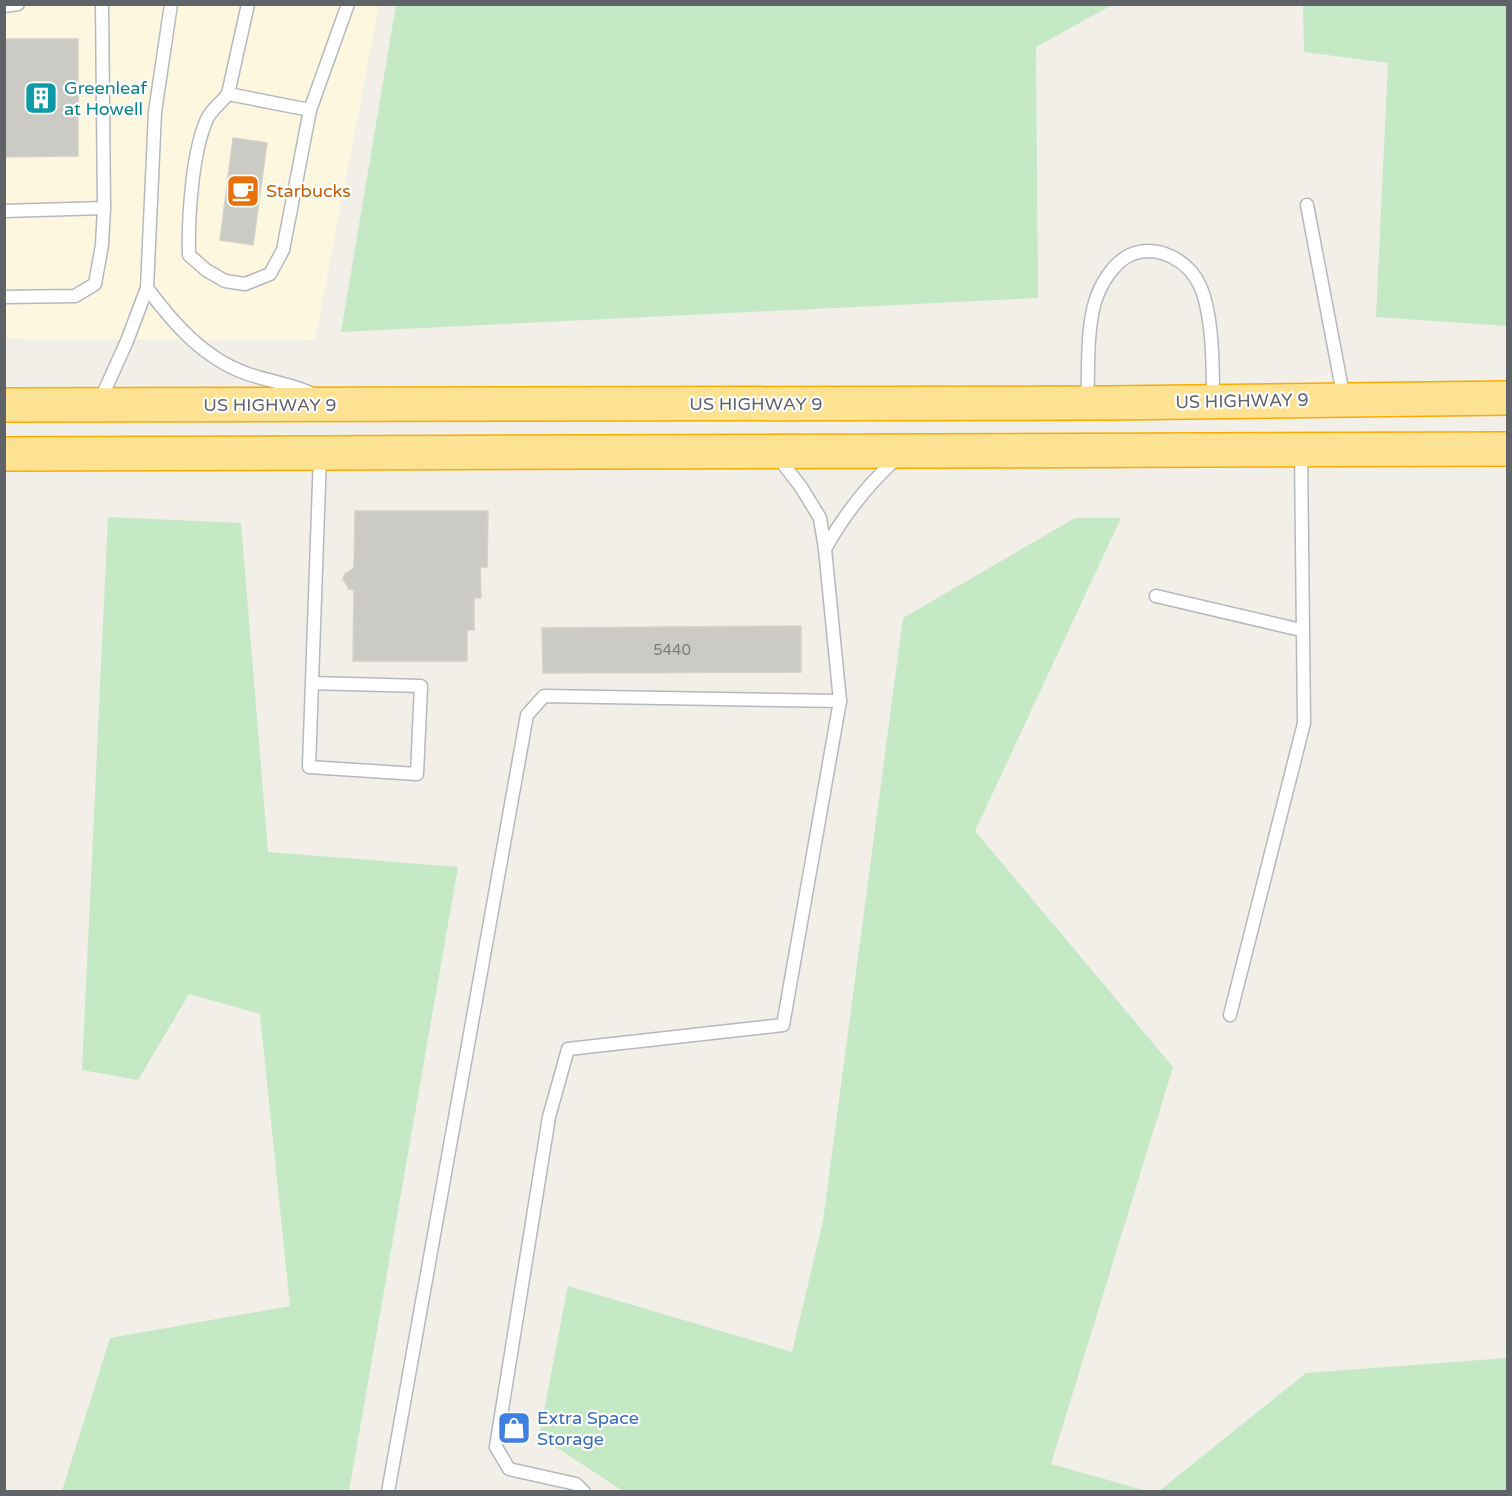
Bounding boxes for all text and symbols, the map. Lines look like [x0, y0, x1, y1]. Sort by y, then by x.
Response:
place label: Greenleaf at Howell [64, 77, 147, 120]
building icon: Greenleaf at Howell [23, 80, 59, 116]
cafe icon: Starbucks [225, 173, 261, 209]
place label: Starbucks [266, 180, 351, 202]
street label: US HIGHWAY 9 [1175, 389, 1309, 413]
street label: US HIGHWAY 9 [689, 393, 823, 415]
street label: US HIGHWAY 9 [203, 394, 337, 416]
house number: 5440 [653, 641, 691, 659]
place label: Extra Space Storage [537, 1407, 639, 1450]
shop icon: Extra Space Storage [496, 1410, 532, 1446]

